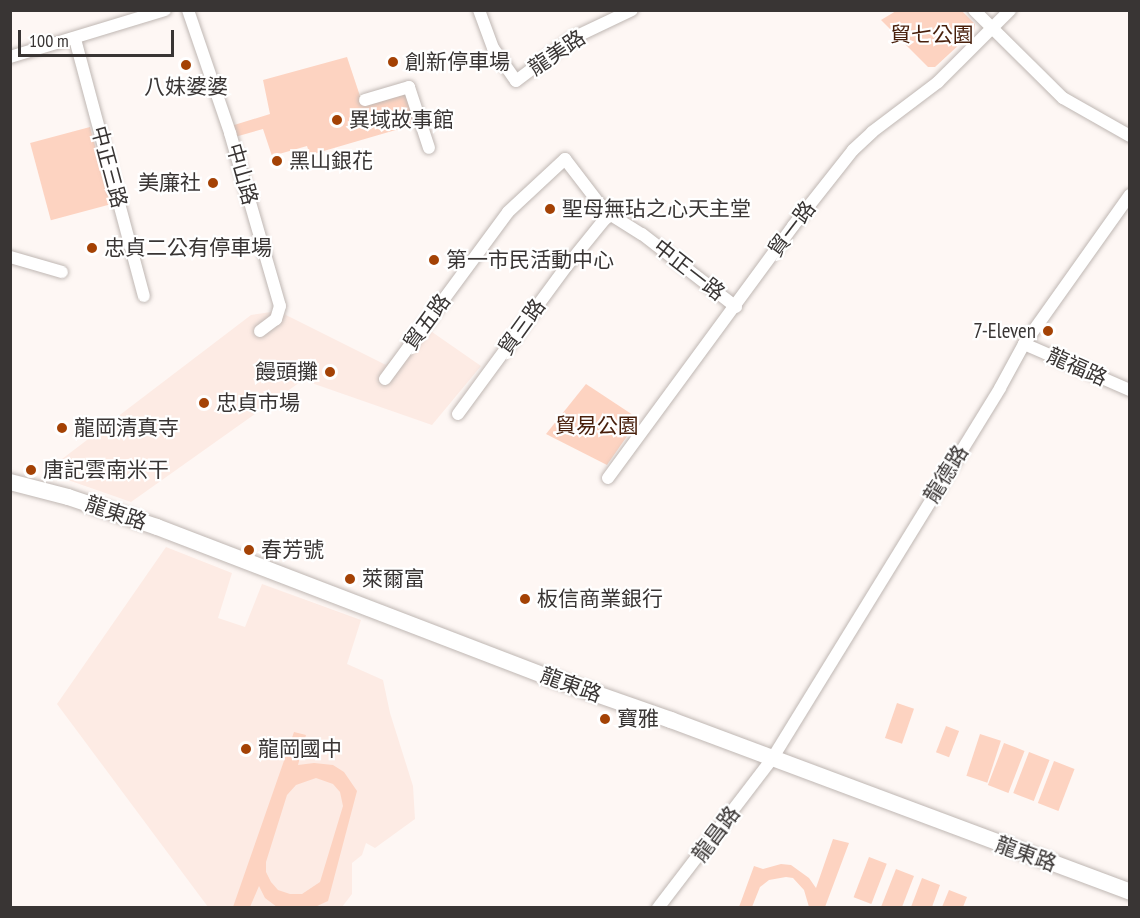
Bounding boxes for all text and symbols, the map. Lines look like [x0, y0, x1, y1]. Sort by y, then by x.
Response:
scale bar [21, 18, 177, 56]
park label: 貿七公園 [890, 22, 974, 48]
street label: 龍美路 [524, 25, 590, 81]
text: 100 m [29, 29, 69, 52]
place label: 創新停車場 [405, 49, 510, 75]
marker: 創新停車場 [386, 55, 400, 69]
marker: 八妹婆婆 [179, 58, 193, 72]
place label: 八妹婆婆 [144, 74, 228, 100]
place label: 異域故事館 [349, 107, 454, 133]
marker: 異域故事館 [330, 113, 344, 127]
street label: 中正三路 [86, 123, 132, 211]
street label: 中山路 [221, 140, 263, 208]
place label: 黑山銀花 [289, 148, 373, 174]
marker: 黑山銀花 [270, 154, 284, 168]
place label: 美廉社 [138, 170, 201, 196]
marker: 美廉社 [206, 176, 220, 190]
place label: 聖母無玷之心天主堂 [562, 196, 751, 222]
street label: 貿一路 [763, 196, 821, 262]
marker: 聖母無玷之心天主堂 [543, 202, 557, 216]
street label: 中正一路 [648, 234, 730, 306]
place label: 忠貞二公有停車場 [104, 235, 272, 261]
marker: 忠貞二公有停車場 [85, 241, 99, 255]
place label: 第一市民活動中心 [446, 247, 614, 273]
marker: 第一市民活動中心 [427, 253, 441, 267]
street label: 貿五路 [398, 289, 456, 355]
street label: 貿三路 [493, 294, 551, 360]
place label: 7-Eleven [973, 318, 1036, 344]
marker: 7-Eleven [1041, 324, 1055, 338]
street label: 龍福路 [1043, 343, 1111, 391]
place label: 饅頭攤 [255, 359, 318, 385]
marker: 饅頭攤 [323, 365, 337, 379]
place label: 忠貞市場 [216, 390, 300, 416]
marker: 忠貞市場 [197, 396, 211, 410]
park label: 貿易公園 [555, 413, 639, 439]
place label: 龍岡清真寺 [74, 415, 179, 441]
marker: 龍岡清真寺 [55, 421, 69, 435]
street label: 龍德路 [919, 441, 973, 507]
place label: 唐記雲南米干 [43, 457, 169, 483]
marker: 唐記雲南米干 [24, 463, 38, 477]
street label: 龍東路 [82, 491, 150, 535]
place label: 春芳號 [261, 537, 324, 563]
marker: 春芳號 [242, 543, 256, 557]
place label: 萊爾富 [362, 566, 425, 592]
marker: 萊爾富 [343, 572, 357, 586]
place label: 板信商業銀行 [537, 586, 663, 612]
marker: 板信商業銀行 [518, 592, 532, 606]
street label: 龍東路 [537, 662, 605, 708]
place label: 寶雅 [617, 706, 659, 732]
marker: 寶雅 [598, 712, 612, 726]
place label: 龍岡國中 [258, 736, 342, 762]
marker: 龍岡國中 [239, 742, 253, 756]
street label: 龍昌路 [687, 801, 745, 867]
street label: 龍東路 [992, 831, 1060, 877]

